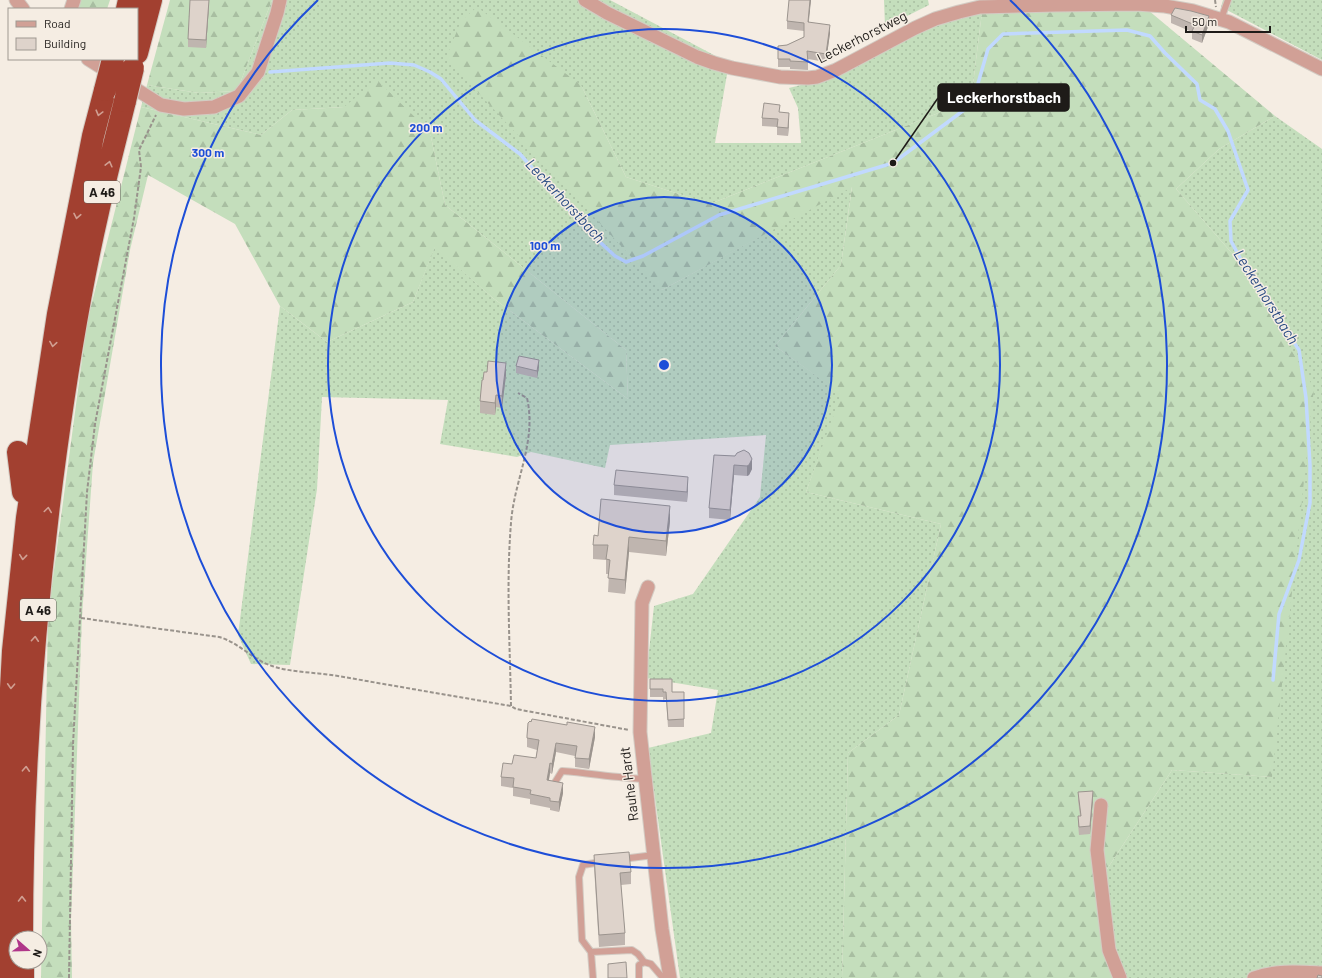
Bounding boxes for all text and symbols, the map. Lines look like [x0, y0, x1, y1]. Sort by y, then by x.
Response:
street label: Leckerhorstweg [814, 7, 910, 67]
legend [8, 8, 138, 60]
scale bar [1186, 8, 1270, 34]
text: 50 m [1192, 14, 1217, 28]
text: Road [44, 16, 71, 30]
text: Building [44, 36, 86, 50]
callout: Leckerhorstbach [938, 84, 1069, 111]
text: Leckerhorstbach [947, 88, 1061, 106]
one-way arrow [95, 109, 104, 116]
text: 200 m [410, 120, 442, 134]
text: 300 m [192, 145, 224, 159]
water label: Leckerhorstbach [522, 155, 609, 246]
one-way arrow [105, 161, 113, 167]
road number: A 46 [84, 181, 120, 203]
one-way arrow [73, 213, 82, 219]
text: 100 m [530, 238, 560, 252]
water label: Leckerhorstbach [1231, 246, 1303, 347]
one-way arrow [49, 340, 58, 347]
centre of rings [657, 358, 671, 372]
one-way arrow [43, 507, 52, 513]
one-way arrow [18, 554, 27, 560]
road number: A 46 [20, 599, 56, 621]
one-way arrow [31, 636, 40, 642]
one-way arrow [7, 683, 15, 689]
street label: Rauhe Hardt [615, 746, 642, 822]
one-way arrow [22, 766, 31, 772]
one-way arrow [18, 896, 26, 902]
north arrow [8, 930, 48, 970]
text: N [31, 948, 45, 959]

